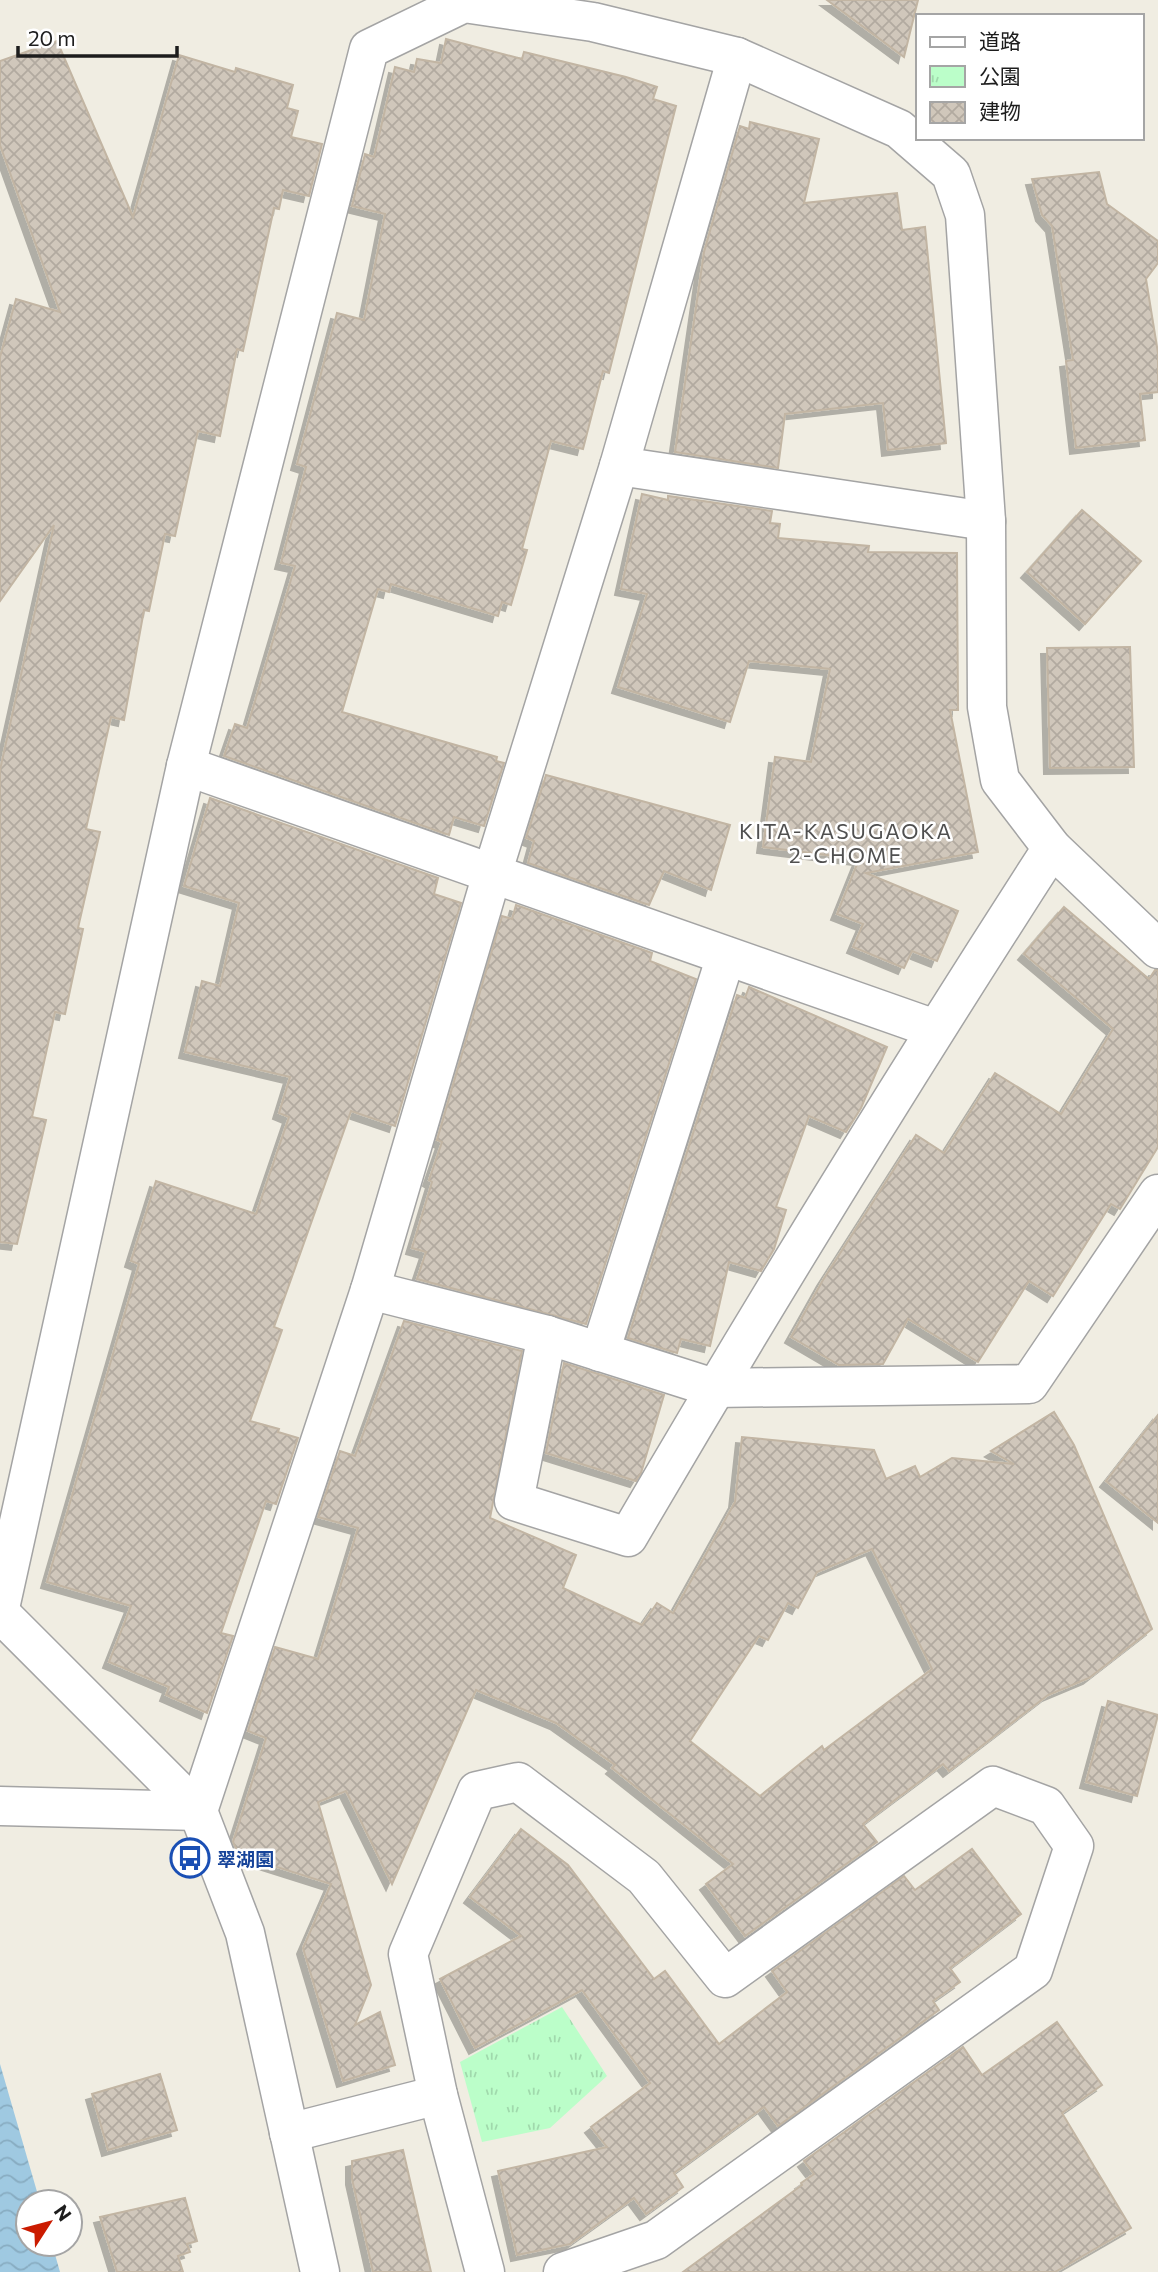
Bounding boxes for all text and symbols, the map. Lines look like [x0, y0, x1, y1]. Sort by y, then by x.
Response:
scale bar [18, 14, 177, 58]
legend [916, 14, 1144, 140]
text: 20 m [28, 25, 76, 50]
text: 道路 [979, 28, 1021, 53]
text: 公園 [979, 63, 1021, 88]
text: 建物 [979, 98, 1021, 123]
district label: KITA-KASUGAOKA 2-CHOME [739, 818, 953, 867]
bus stop icon: 翠湖園 [169, 1837, 211, 1879]
place label: 翠湖園 [217, 1847, 274, 1870]
north arrow [14, 2188, 84, 2258]
text: N [50, 2200, 77, 2225]

